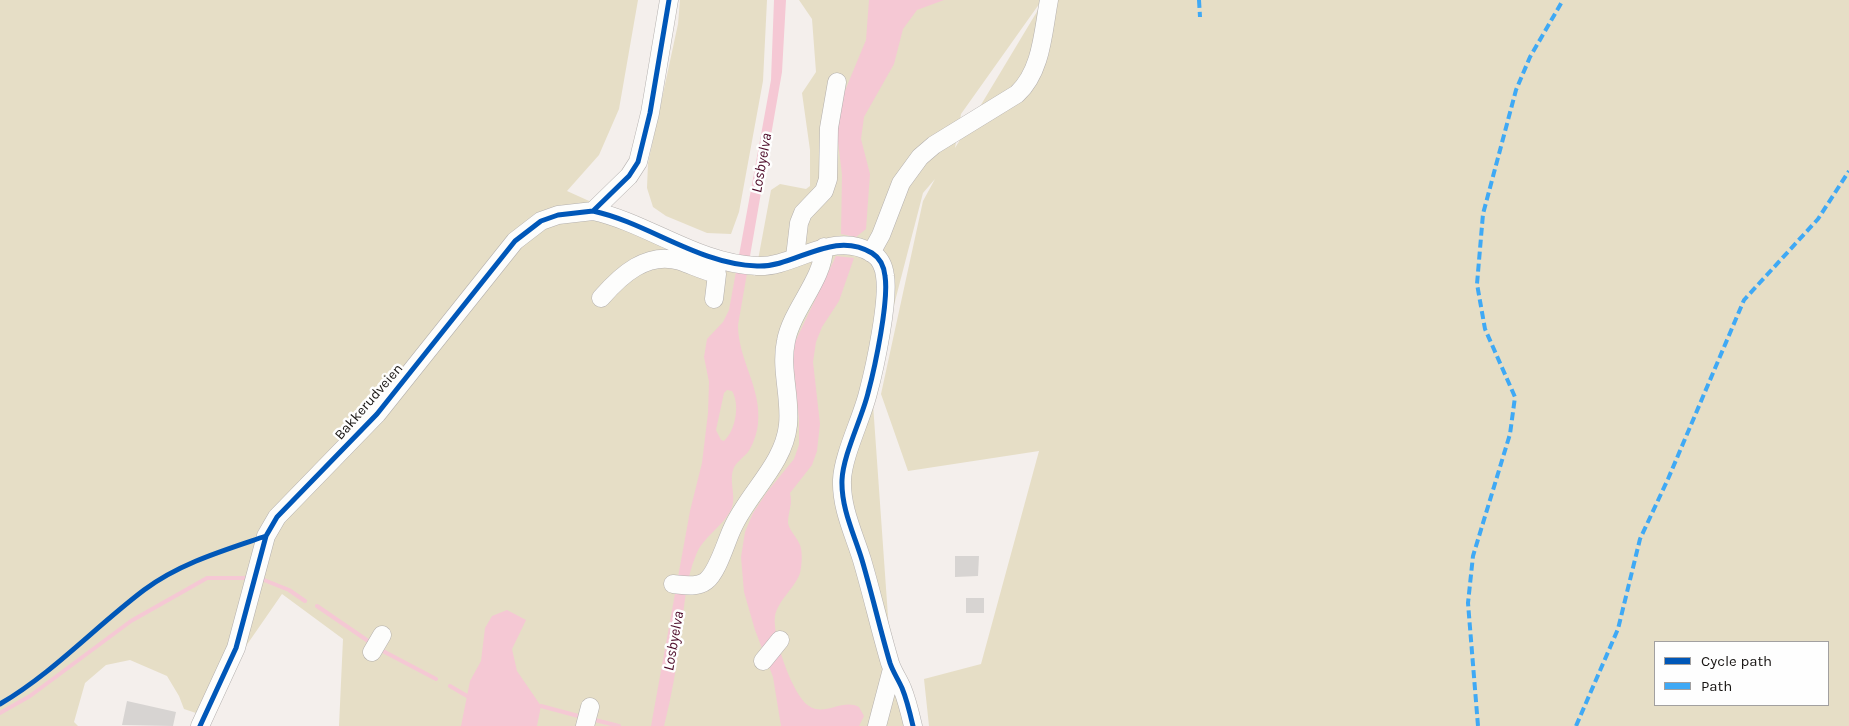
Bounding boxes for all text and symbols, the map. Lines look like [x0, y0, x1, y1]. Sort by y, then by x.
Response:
water label: Losbyelva [748, 132, 776, 194]
street label: Bakkerudveien [331, 361, 407, 443]
water label: Losbyelva [660, 610, 688, 672]
legend [1654, 641, 1829, 706]
text: Cycle path [1701, 652, 1772, 670]
text: Path [1701, 677, 1732, 695]

